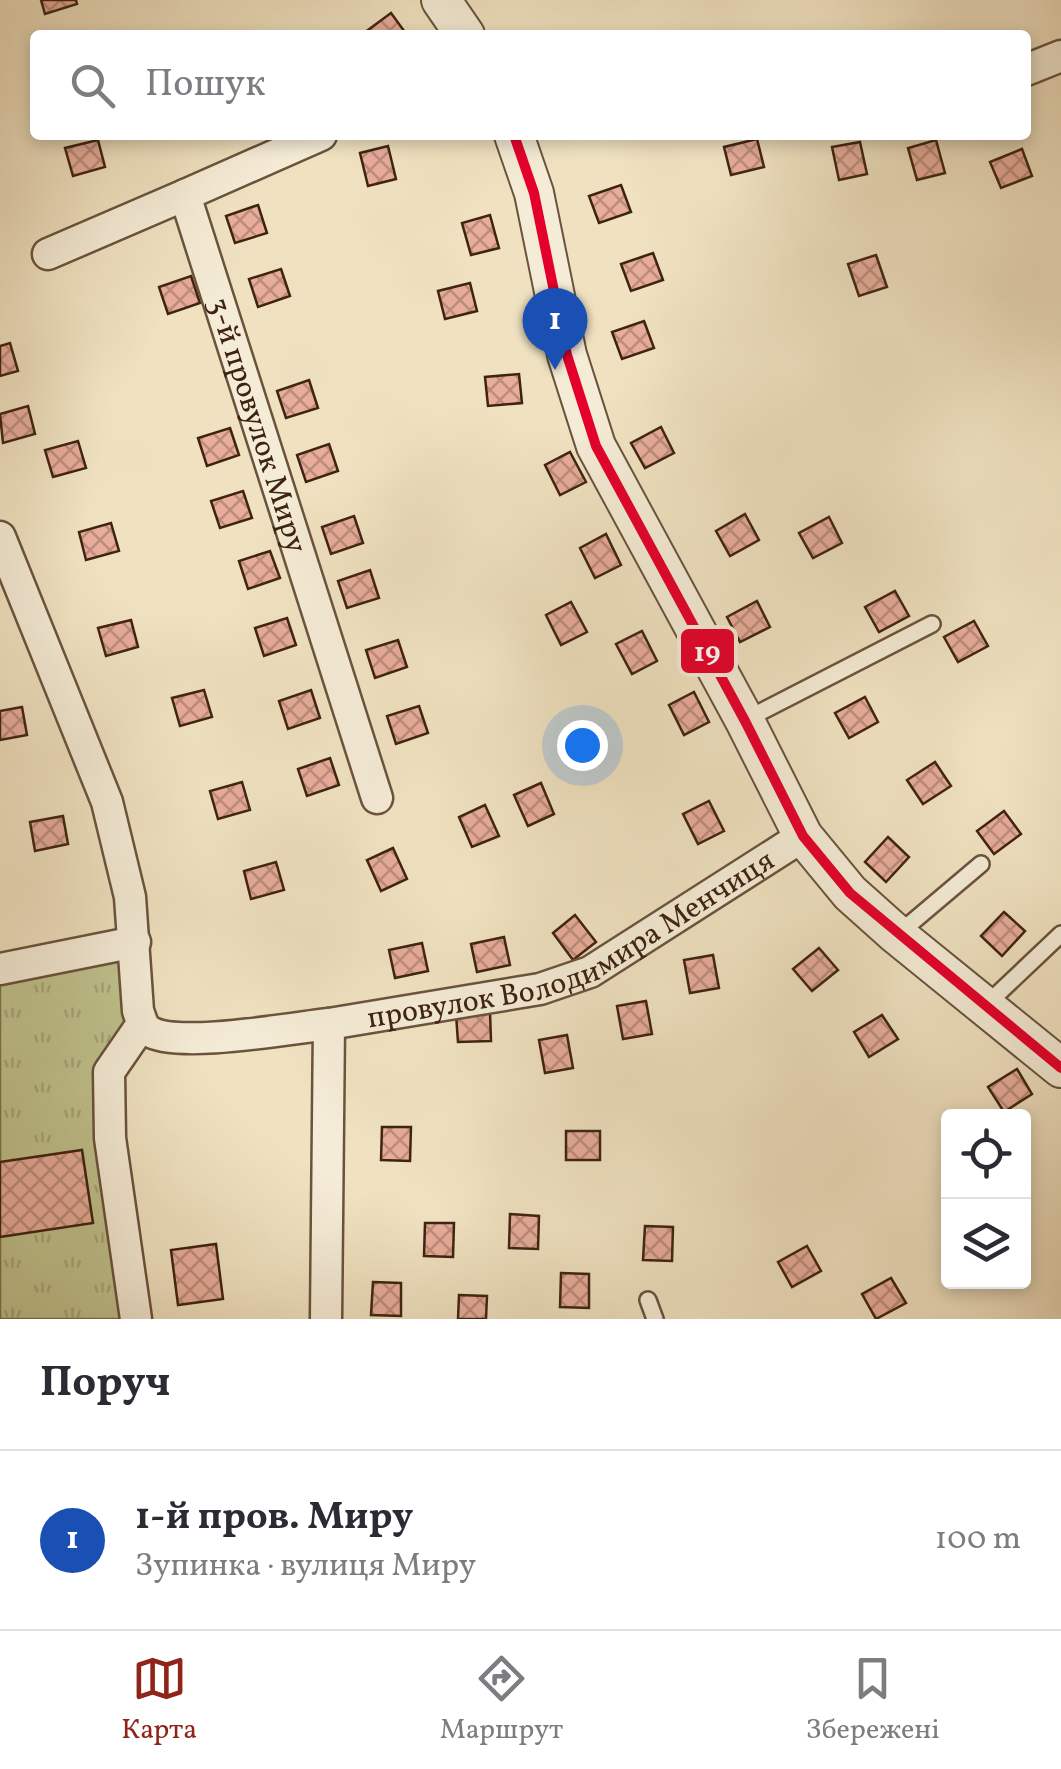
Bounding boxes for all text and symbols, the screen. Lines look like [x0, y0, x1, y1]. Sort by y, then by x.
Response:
search box [30, 30, 1031, 140]
icon: search [65, 58, 120, 113]
text: Пошук [145, 59, 265, 112]
pin: 1 [522, 288, 588, 370]
street label: 3-й провулок Миру [196, 293, 317, 559]
line badge: 19 [679, 627, 736, 675]
text: 19 [694, 634, 720, 673]
your location [557, 720, 608, 771]
street label: провулок Володимира Менчиця [364, 841, 783, 1040]
map controls [941, 1109, 1031, 1289]
button: locate [941, 1109, 1031, 1199]
button: layers [941, 1199, 1031, 1289]
text: Поруч [40, 1355, 170, 1414]
text: 1-й пров. Миру [135, 1492, 413, 1545]
text: 1 [66, 1518, 79, 1562]
text: 100 m [935, 1518, 1021, 1562]
text: Зупинка · вулиця Миру [135, 1545, 476, 1589]
tab: Карта [121, 1651, 197, 1750]
tab: Маршрут [440, 1651, 563, 1750]
tab: Збережені [806, 1651, 940, 1750]

